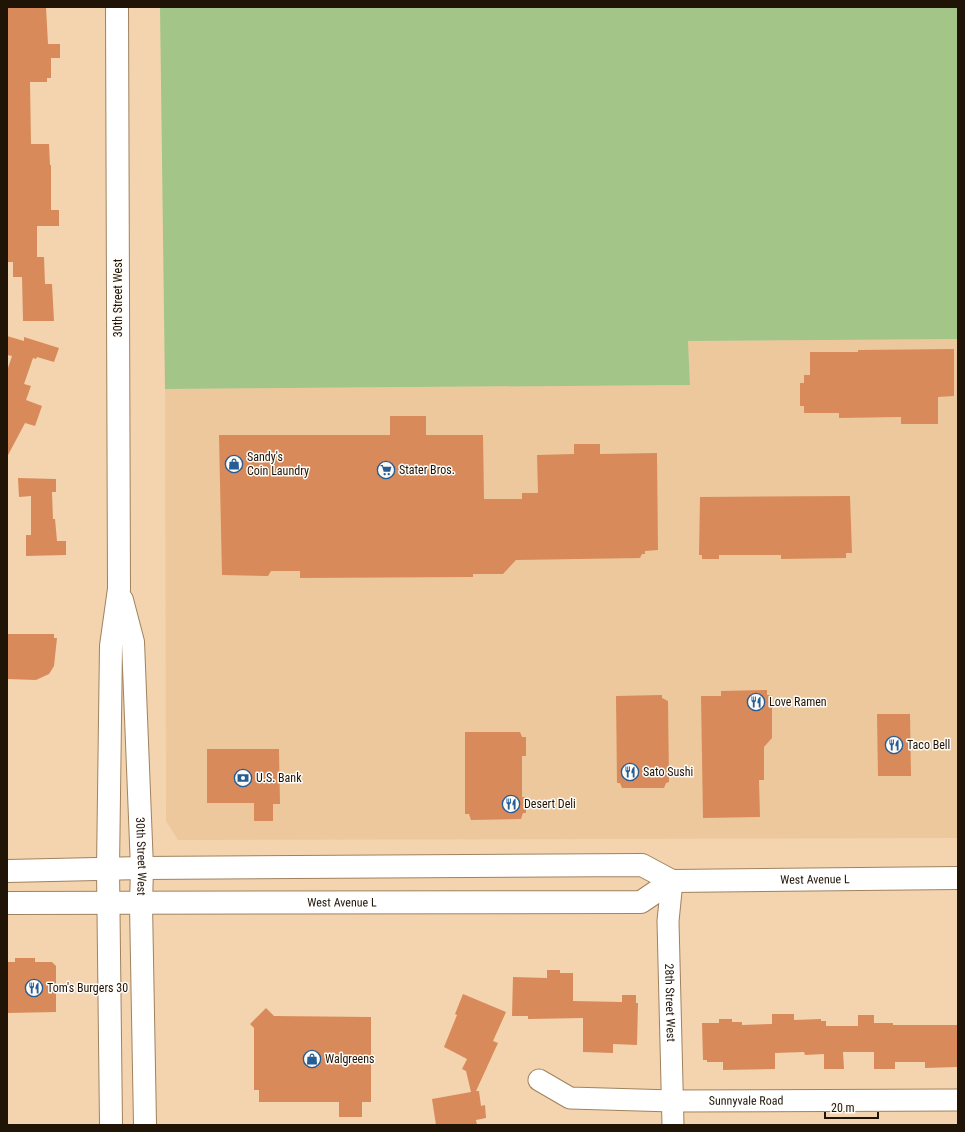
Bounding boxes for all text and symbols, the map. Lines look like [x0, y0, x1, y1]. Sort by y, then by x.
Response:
street label: 30th Street West [111, 258, 125, 337]
place label: Sandy's Coin Laundry [247, 450, 309, 478]
shop icon: Sandy's Coin Laundry [224, 454, 244, 474]
supermarket icon: Stater Bros. [376, 460, 396, 480]
place label: Stater Bros. [399, 463, 455, 477]
restaurant icon: Love Ramen [746, 692, 766, 712]
place label: Love Ramen [769, 695, 827, 709]
restaurant icon: Taco Bell [884, 735, 904, 755]
place label: Taco Bell [907, 738, 950, 752]
restaurant icon: Sato Sushi [620, 762, 640, 782]
place label: Sato Sushi [643, 765, 693, 779]
bank icon: U.S. Bank [233, 768, 253, 788]
place label: U.S. Bank [256, 771, 302, 785]
restaurant icon: Desert Deli [501, 794, 521, 814]
place label: Desert Deli [524, 797, 576, 811]
street label: 30th Street West [133, 817, 149, 896]
street label: West Avenue L [780, 872, 850, 887]
street label: West Avenue L [307, 895, 377, 910]
street label: 28th Street West [662, 963, 678, 1043]
restaurant icon: Tom's Burgers 30 [24, 978, 44, 998]
place label: Tom's Burgers 30 [47, 981, 128, 995]
shop icon: Walgreens [302, 1049, 322, 1069]
place label: Walgreens [325, 1052, 374, 1066]
street label: Sunnyvale Road [709, 1094, 784, 1108]
scale bar [825, 1094, 878, 1120]
text: 20 m [831, 1101, 855, 1115]

